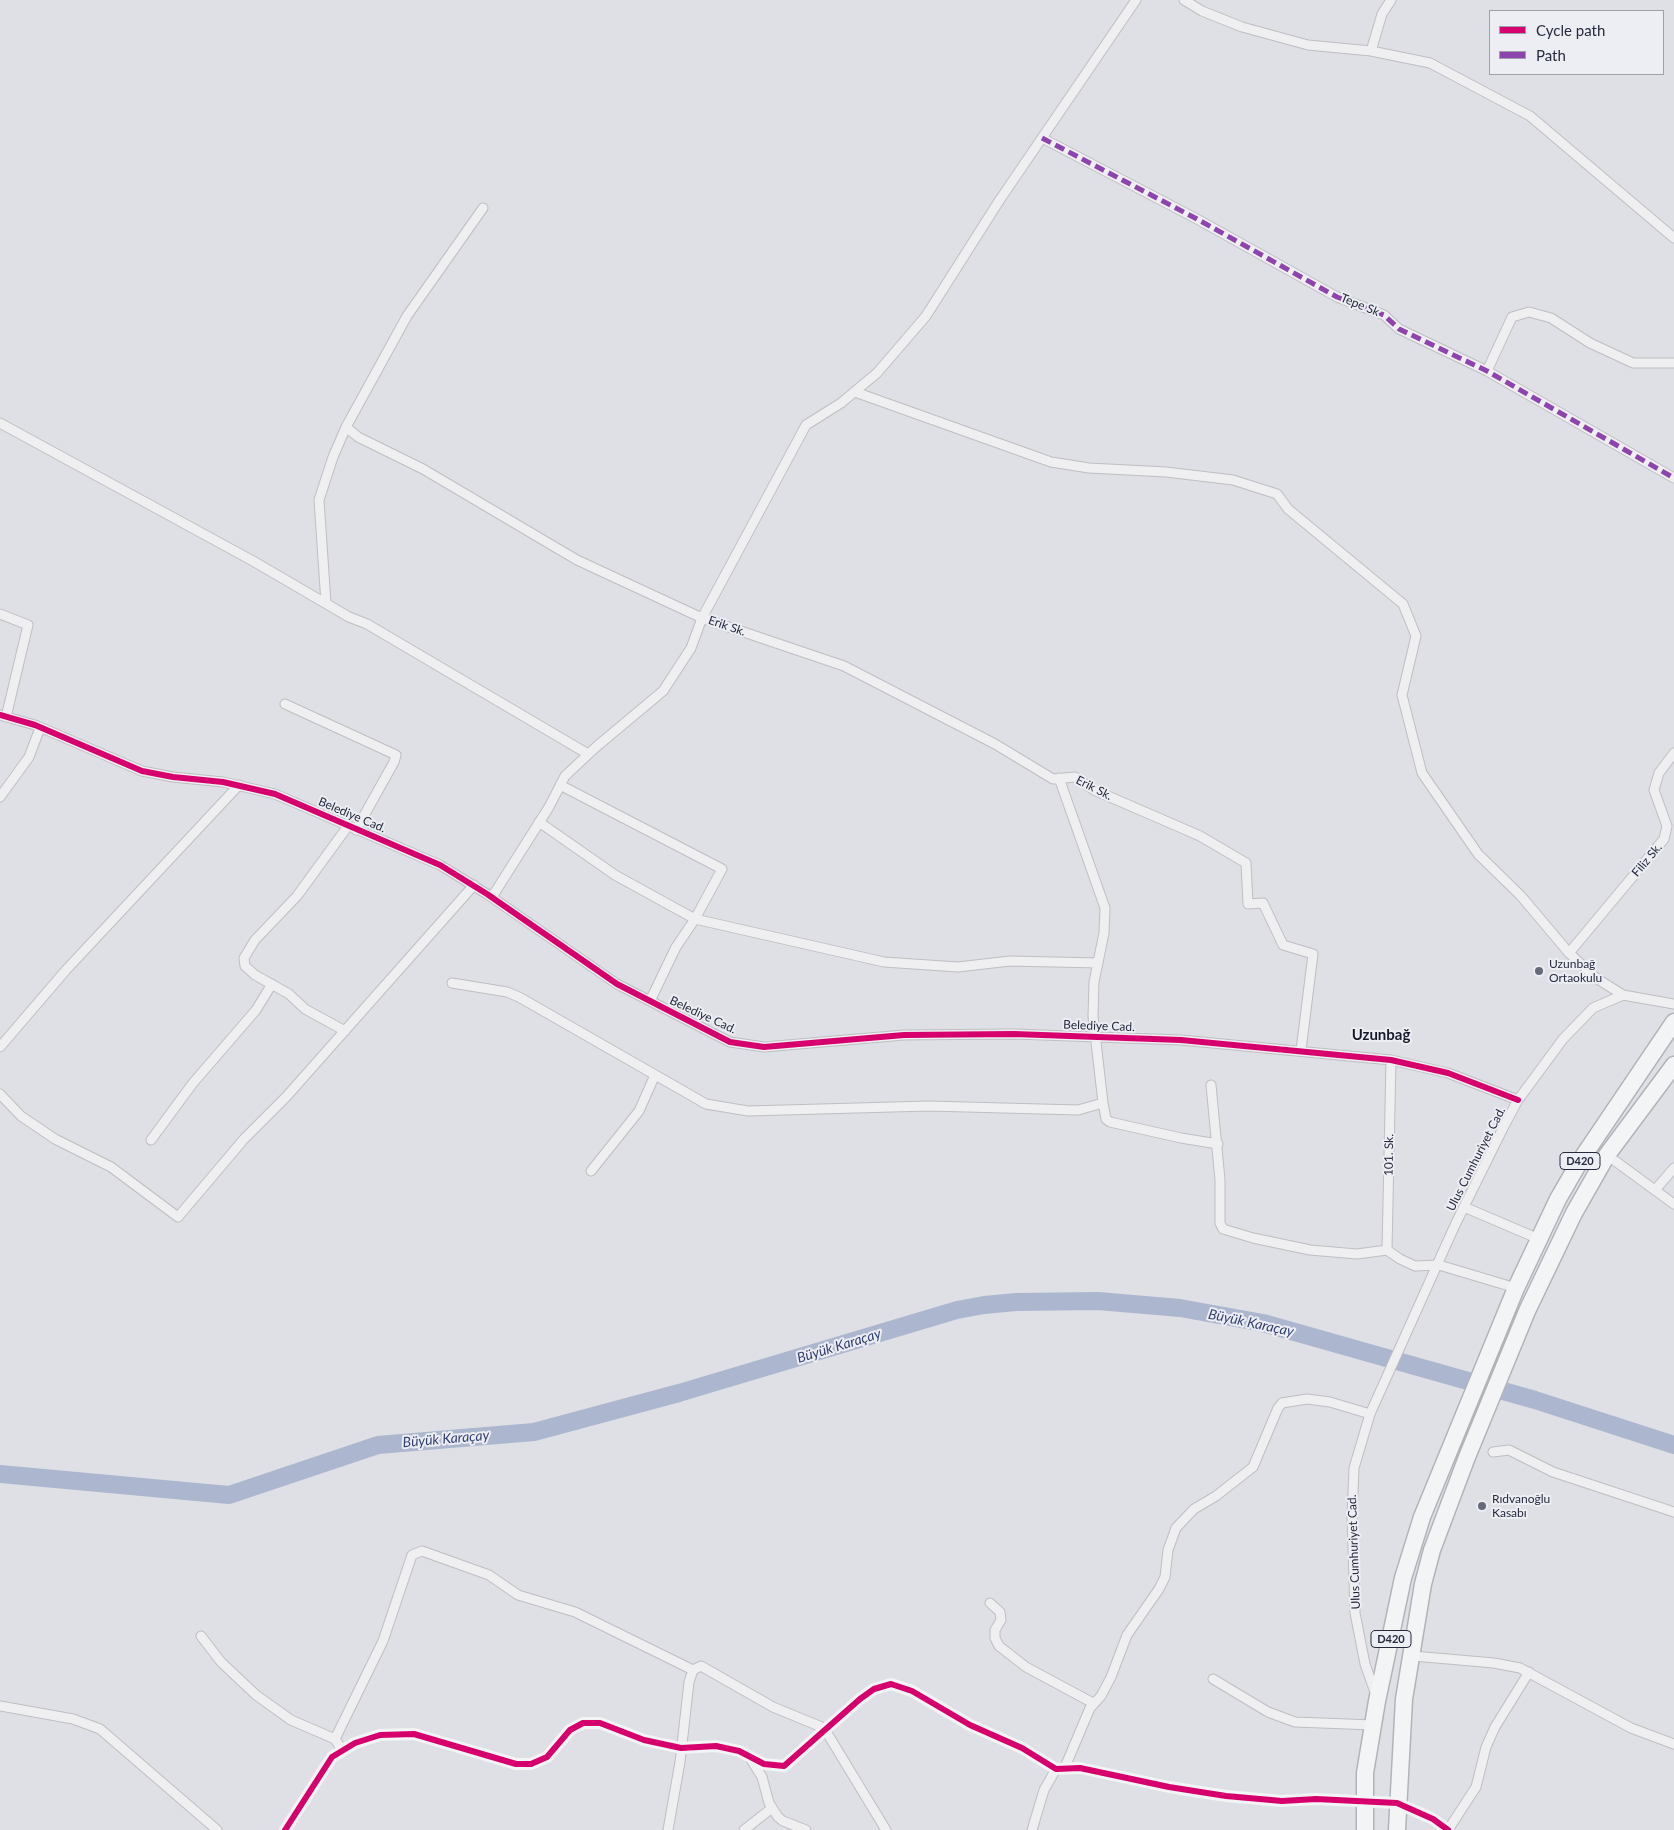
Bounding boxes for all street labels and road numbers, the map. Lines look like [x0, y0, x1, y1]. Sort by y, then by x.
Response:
street label: Tepe Sk [1338, 291, 1382, 319]
street label: Erik Sk. [706, 613, 748, 639]
street label: Erik Sk. [1074, 773, 1114, 803]
street label: Belediye Cad. [316, 794, 388, 836]
street label: Filiz Sk. [1629, 840, 1665, 880]
street label: Belediye Cad. [667, 993, 739, 1037]
street label: Belediye Cad. [1063, 1018, 1135, 1034]
street label: Ulus Cumhuriyet Cad. [1444, 1105, 1508, 1213]
street label: 101. Sk. [1381, 1134, 1397, 1176]
road number: D420 [1560, 1152, 1600, 1170]
street label: Ulus Cumhuriyet Cad. [1345, 1494, 1363, 1610]
road number: D420 [1371, 1630, 1411, 1648]

